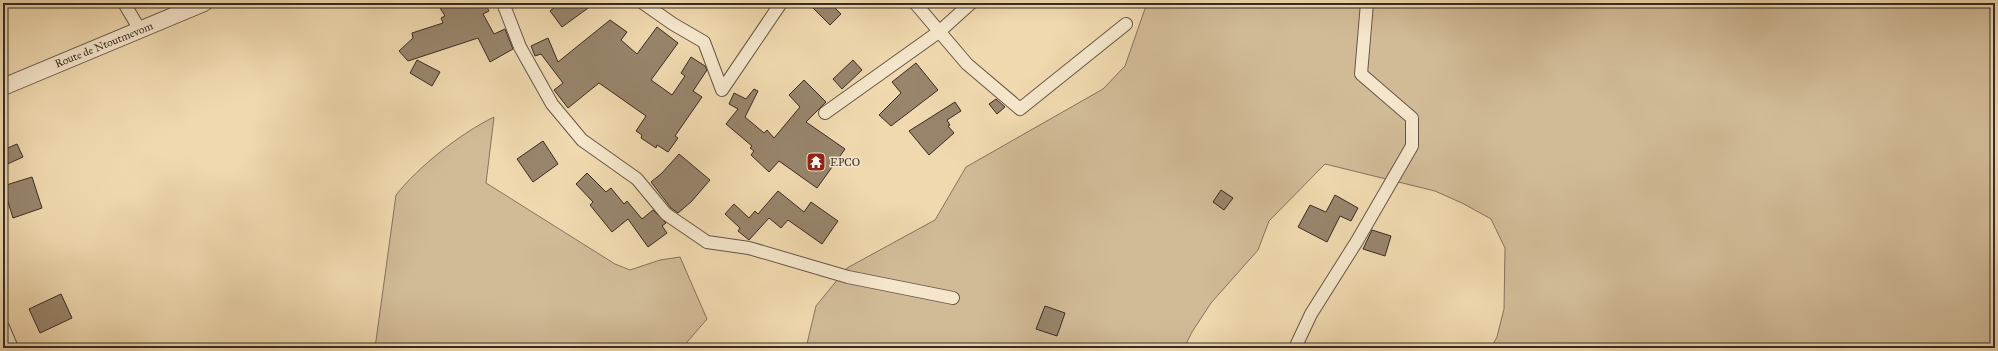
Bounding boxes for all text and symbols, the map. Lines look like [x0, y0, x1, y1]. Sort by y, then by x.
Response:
street label: Route de Ntoutmevom [53, 19, 156, 71]
temple icon: EPCO [805, 151, 827, 173]
place label: EPCO [830, 156, 860, 169]

